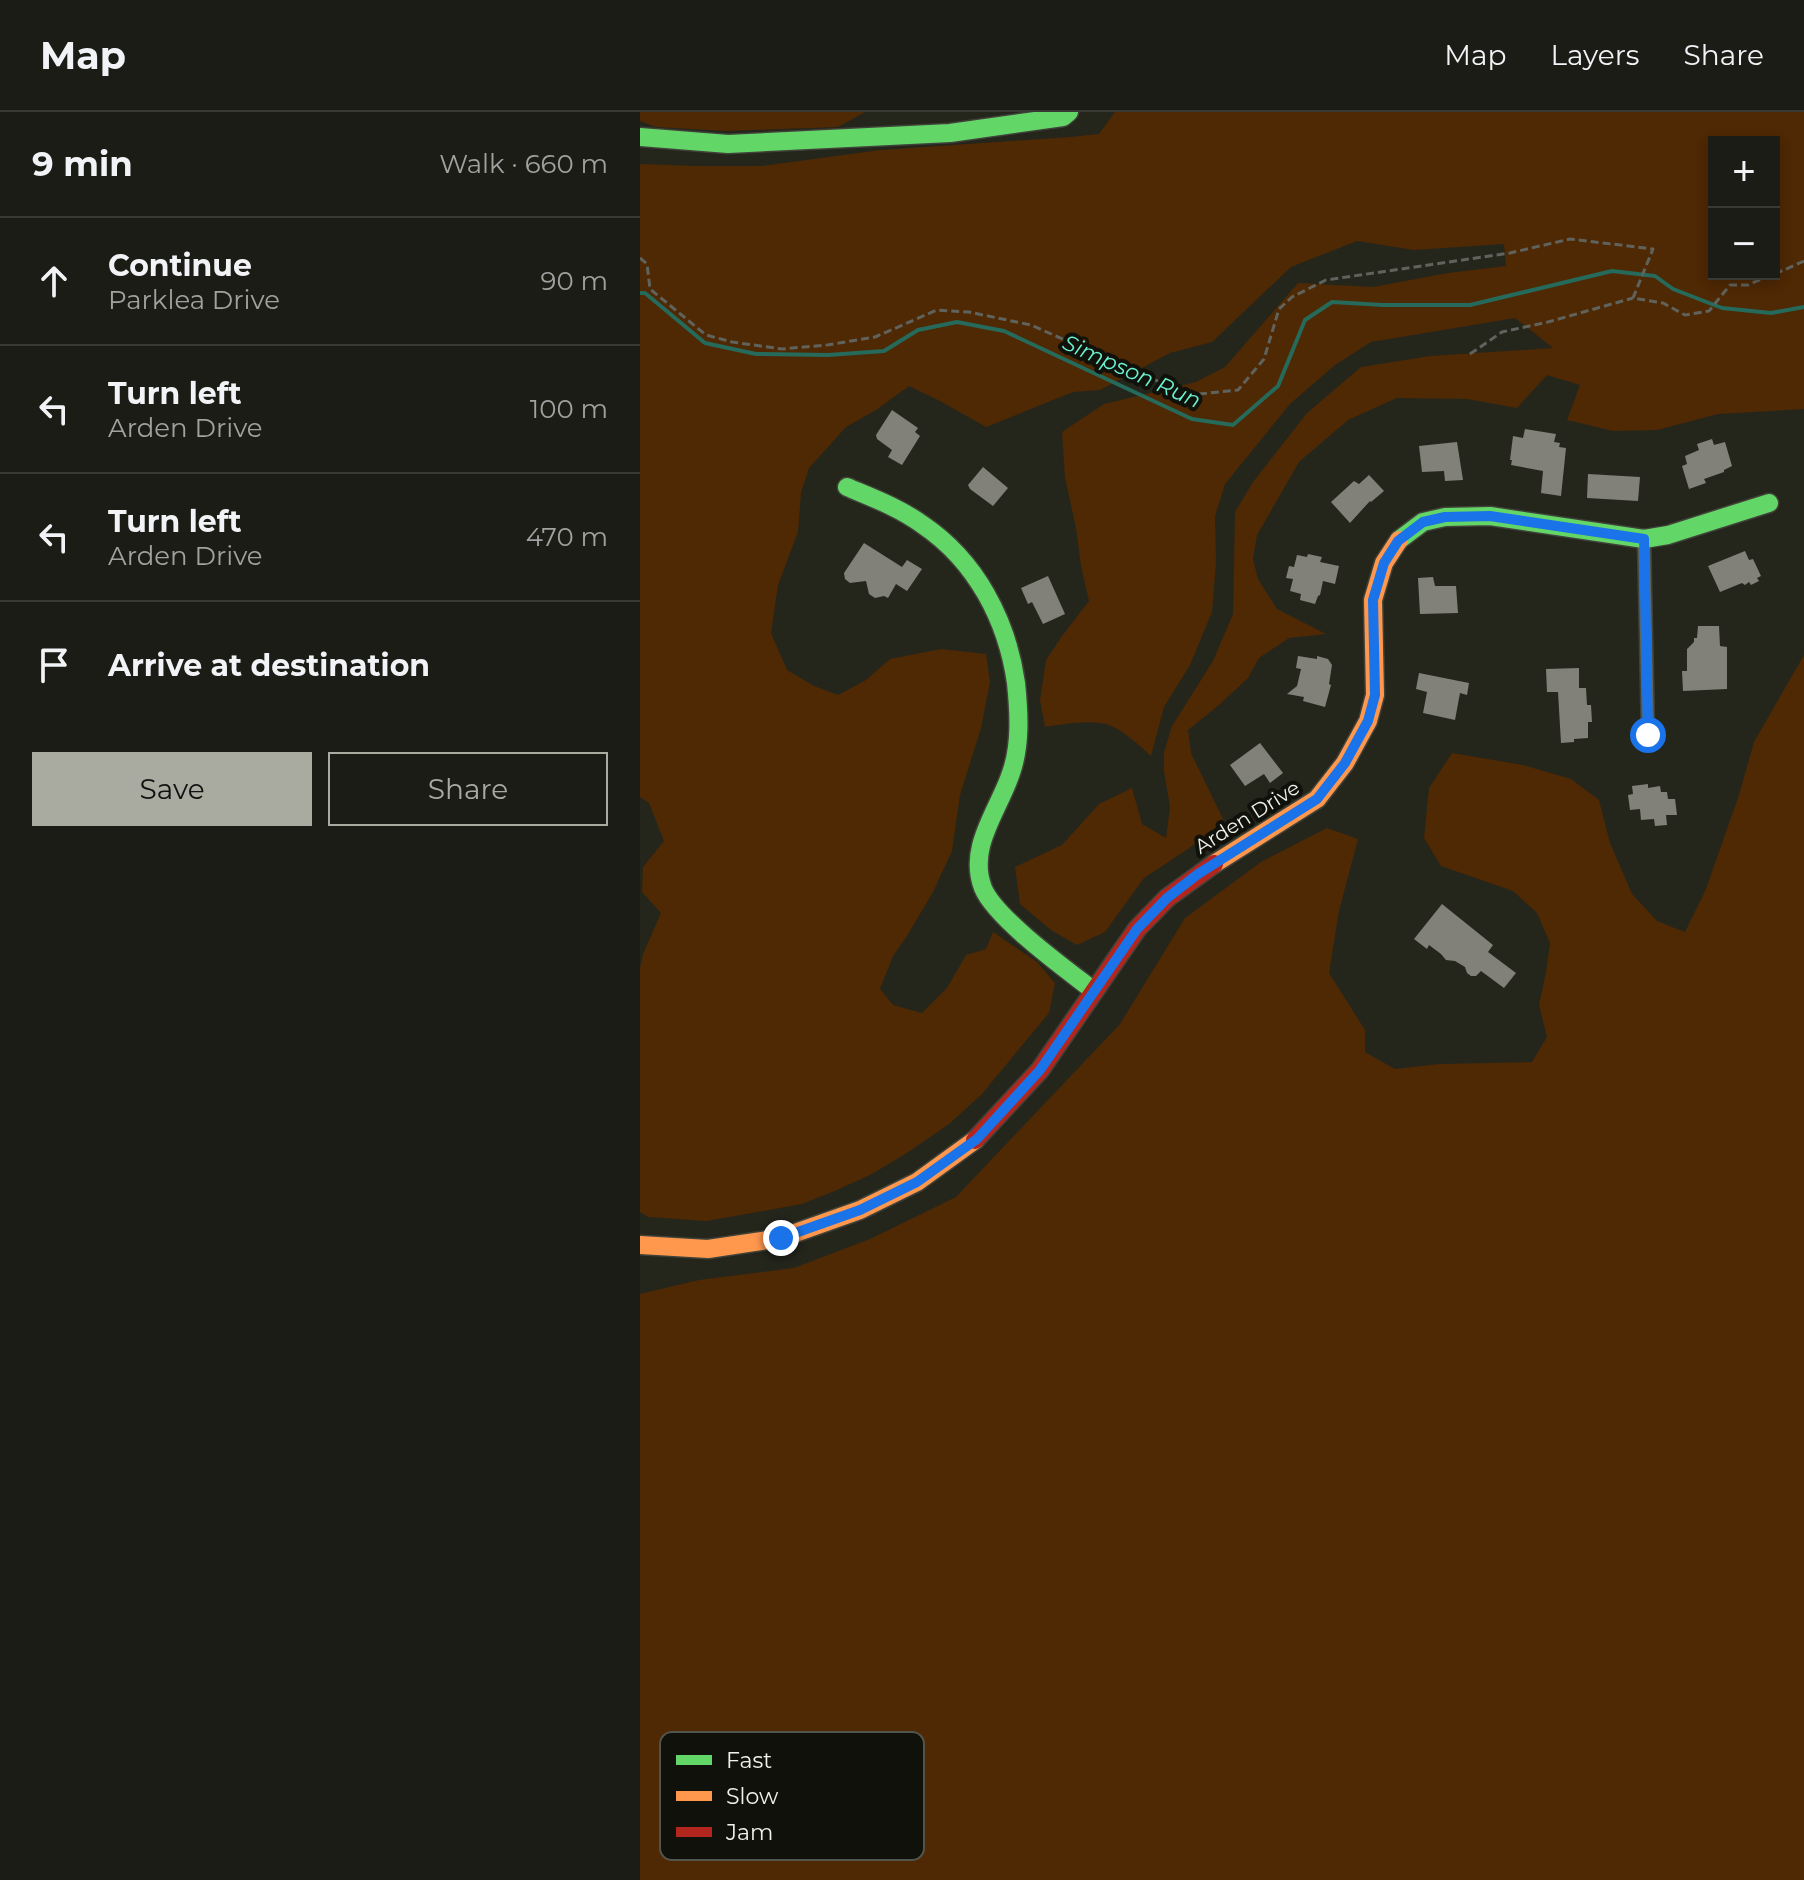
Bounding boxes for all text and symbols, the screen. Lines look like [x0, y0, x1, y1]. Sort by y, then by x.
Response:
text: Map [40, 32, 126, 79]
text: Map [1444, 38, 1507, 72]
text: Layers [1551, 38, 1640, 72]
text: Share [1684, 38, 1764, 72]
map controls [1708, 136, 1780, 280]
button: + [1708, 136, 1780, 208]
text: 9 min [32, 143, 133, 185]
text: Walk · 660 m [439, 148, 608, 180]
button: − [1708, 208, 1780, 280]
text: Continue [108, 247, 252, 284]
icon: ahead [32, 259, 76, 303]
text: 90 m [541, 265, 608, 297]
text: Parklea Drive [108, 284, 280, 316]
water label: Simpson Run [1059, 329, 1205, 414]
text: Turn left [108, 375, 241, 412]
icon: left [32, 387, 76, 431]
text: 100 m [530, 393, 608, 425]
text: Arden Drive [108, 412, 263, 444]
text: Turn left [108, 503, 241, 540]
icon: left [32, 515, 76, 559]
text: 470 m [526, 521, 608, 553]
text: Arden Drive [108, 540, 263, 572]
icon: arrive [32, 643, 76, 687]
text: Arrive at destination [108, 647, 430, 684]
route start [1630, 717, 1666, 753]
button: Save [32, 752, 312, 826]
button: Share [328, 752, 608, 826]
street label: Arden Drive [1190, 775, 1304, 859]
route end [763, 1220, 799, 1256]
legend [660, 1732, 924, 1860]
text: Fast [726, 1747, 772, 1774]
text: Slow [726, 1783, 779, 1810]
text: Jam [725, 1819, 773, 1846]

